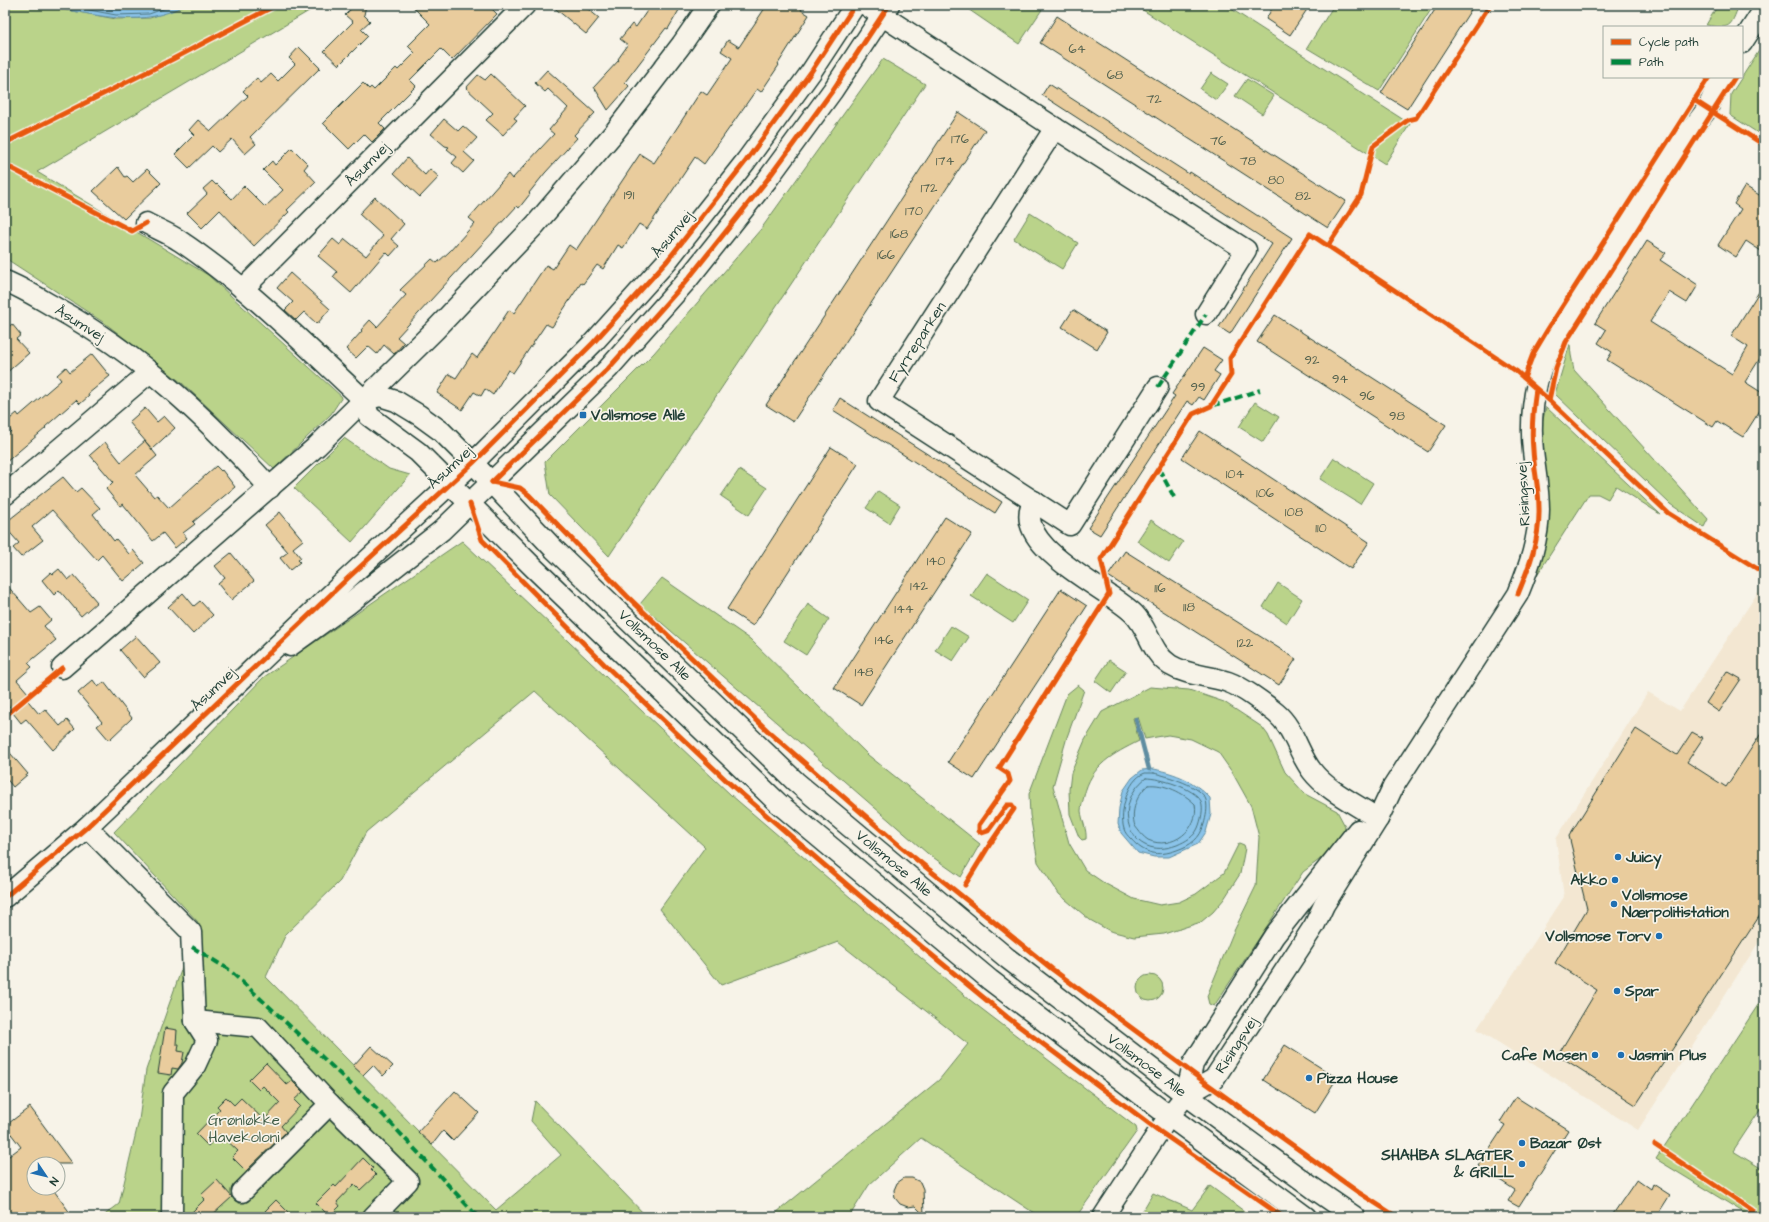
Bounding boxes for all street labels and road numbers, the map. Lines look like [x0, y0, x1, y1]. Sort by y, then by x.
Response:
street label: Åsumvej [340, 137, 394, 191]
street label: Åsumvej [647, 206, 698, 262]
street label: Fyrreparken [883, 297, 952, 387]
street label: Åsumvej [51, 300, 109, 347]
street label: Åsumvej [423, 441, 478, 494]
street label: Risingsvej [1511, 461, 1537, 527]
street label: Vollsmose Alle [613, 605, 696, 686]
street label: Åsumvej [186, 662, 241, 716]
street label: Vollsmose Alle [851, 825, 937, 902]
street label: Risingsvej [1210, 1012, 1264, 1078]
street label: Vollsmose Alle [1103, 1029, 1191, 1102]

